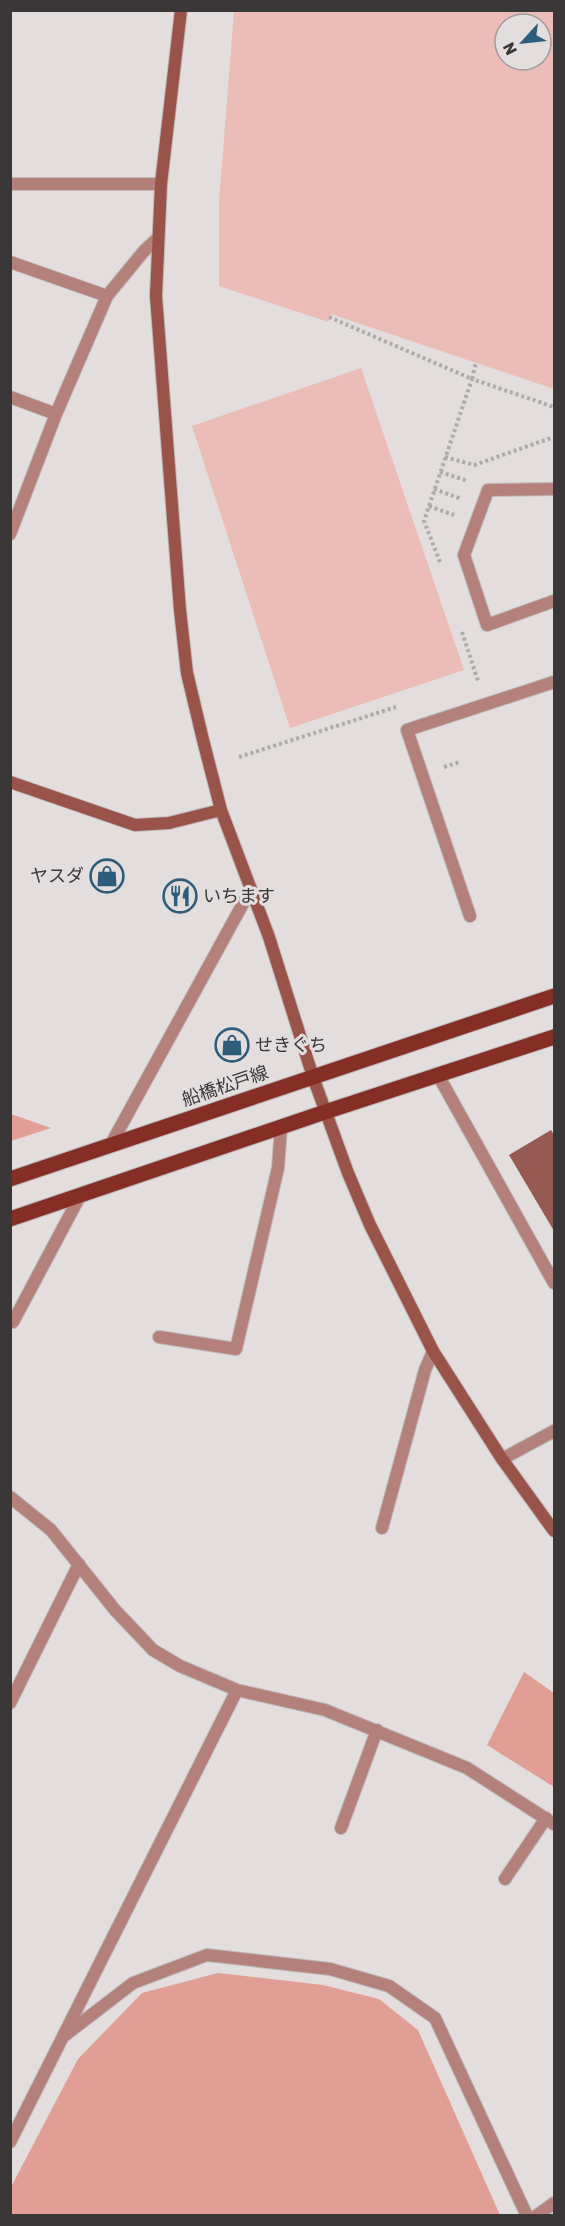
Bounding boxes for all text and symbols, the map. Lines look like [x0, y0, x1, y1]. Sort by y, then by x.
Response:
north arrow [493, 12, 553, 72]
text: N [499, 39, 521, 58]
shop icon: ヤスダ [89, 858, 125, 894]
place label: ヤスダ [30, 865, 84, 887]
restaurant icon: いちます [162, 878, 198, 914]
place label: いちます [203, 885, 275, 907]
shop icon: せきぐち [214, 1027, 250, 1063]
place label: せきぐち [255, 1034, 327, 1056]
street label: 船橋松戸線 [179, 1061, 271, 1111]

